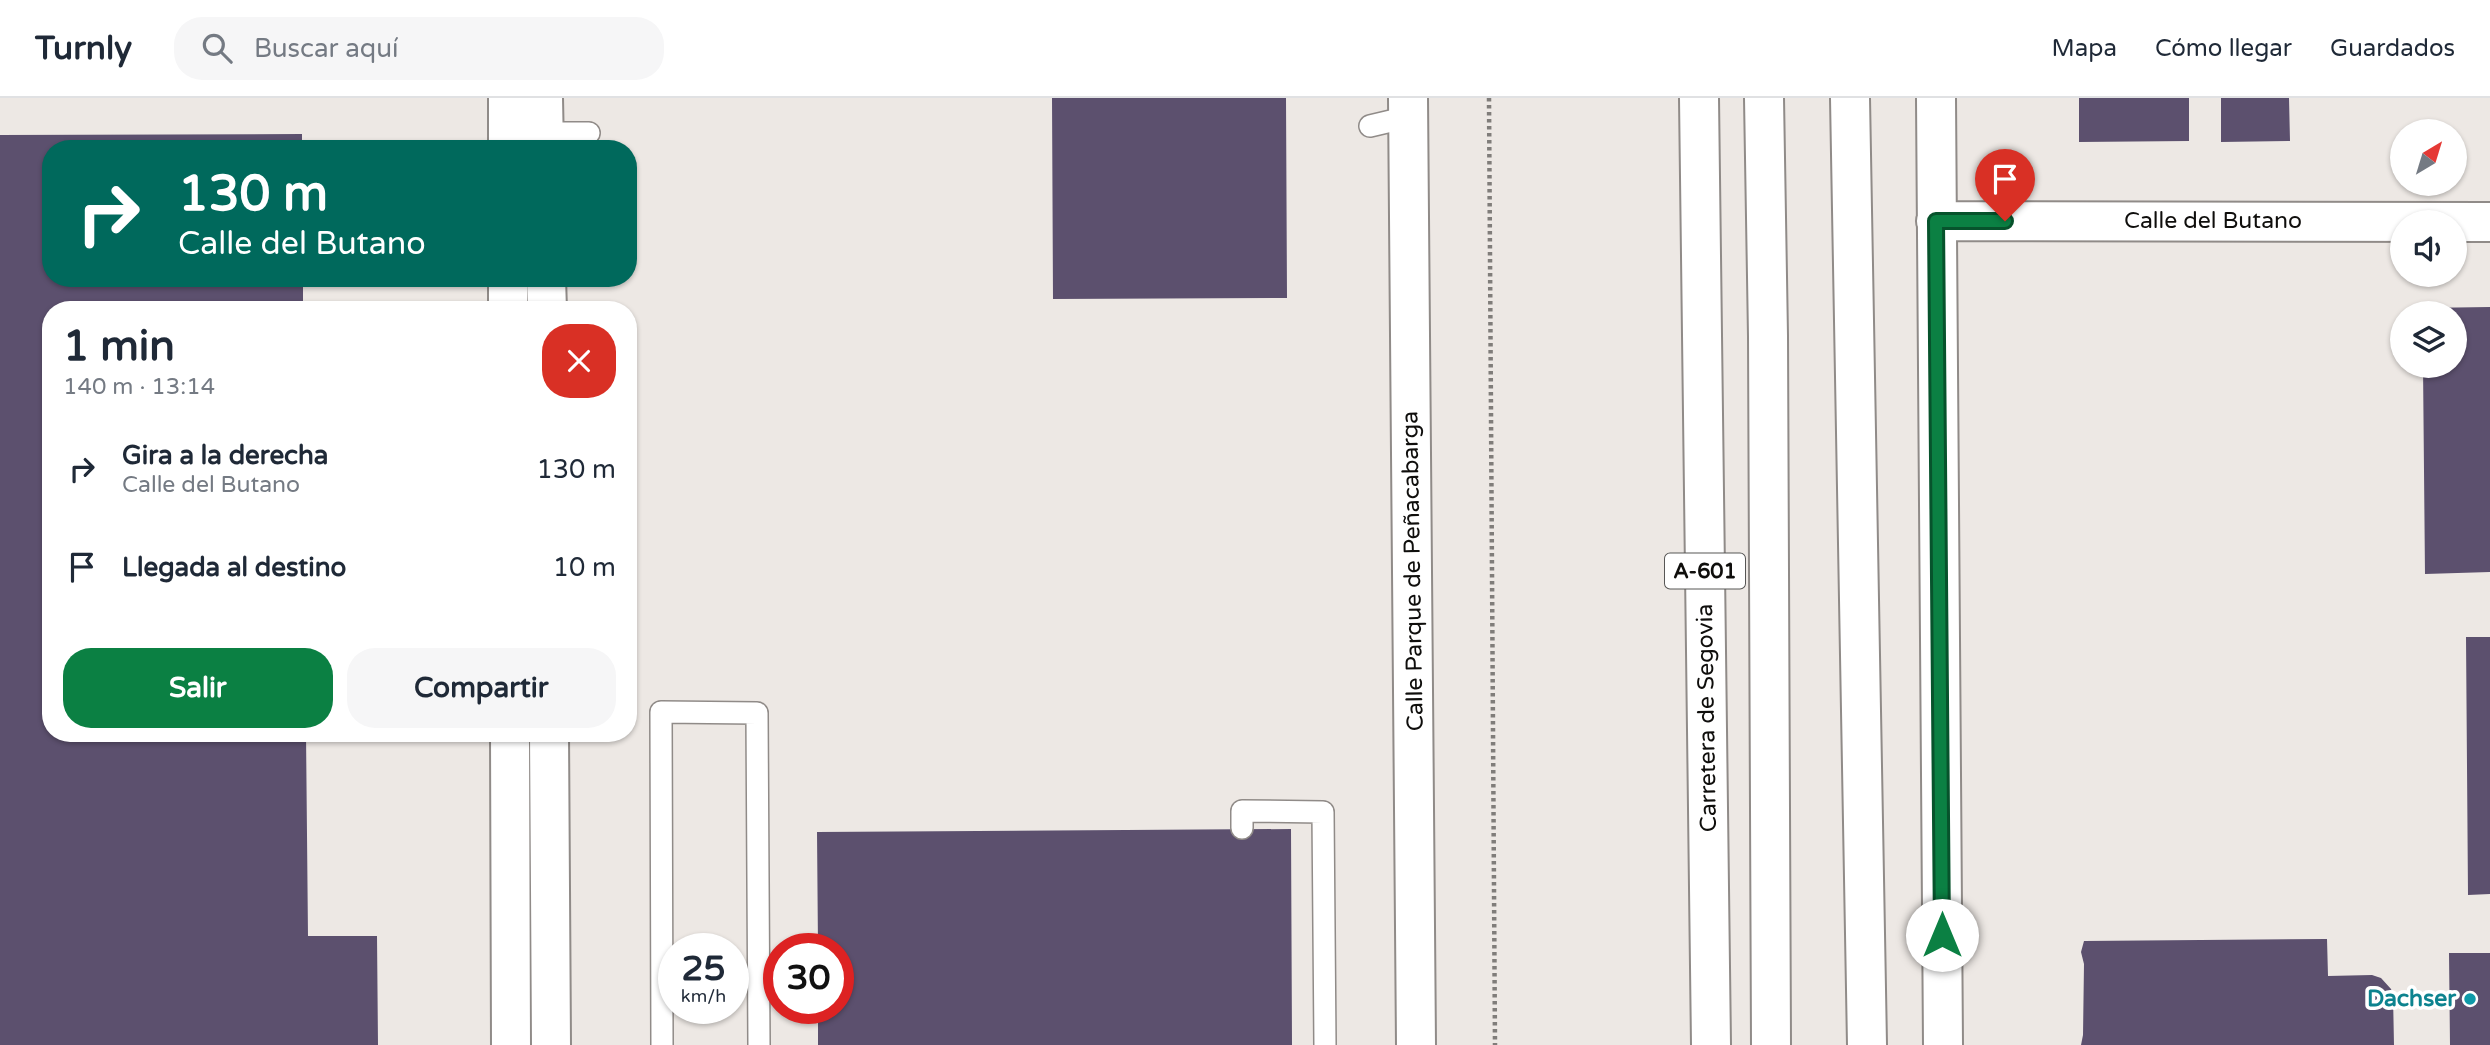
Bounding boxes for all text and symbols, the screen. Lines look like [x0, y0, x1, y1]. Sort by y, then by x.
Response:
search box [174, 17, 664, 80]
text: Turnly [35, 29, 132, 68]
icon: search [198, 29, 236, 67]
text: Buscar aquí [254, 33, 399, 64]
text: Mapa [2052, 34, 2117, 63]
text: Cómo llegar [2155, 34, 2292, 63]
text: Guardados [2330, 34, 2455, 63]
north arrow [2390, 119, 2468, 196]
map controls [2390, 119, 2467, 378]
pin [1975, 149, 2035, 221]
icon: arrive [1986, 160, 2024, 198]
text: 130 m [178, 165, 328, 224]
icon: right [63, 168, 154, 259]
street label: Calle del Butano [2124, 207, 2302, 235]
button: sound [2390, 210, 2467, 287]
text: Calle del Butano [178, 225, 426, 263]
button: layers [2390, 301, 2467, 378]
text: 1 min [63, 321, 175, 372]
button: close [542, 324, 616, 398]
text: 140 m · 13:14 [63, 373, 215, 401]
street label: Calle Parque de Peñacabarga [1396, 411, 1430, 731]
text: Gira a la derecha [122, 440, 328, 471]
icon: right [63, 450, 101, 488]
text: 130 m [536, 454, 616, 485]
text: Calle del Butano [122, 471, 300, 499]
icon: arrive [63, 548, 101, 586]
text: Llegada al destino [122, 552, 346, 583]
text: 10 m [553, 552, 616, 583]
road number: A-601 [1665, 554, 1745, 588]
street label: Carretera de Segovia [1691, 604, 1723, 832]
button: Salir [63, 648, 333, 728]
button: Compartir [347, 648, 616, 728]
position arrow [1905, 898, 1979, 972]
speed limit sign: 30 [763, 933, 854, 1024]
text: 25 [682, 948, 725, 990]
text: km/h [681, 985, 726, 1007]
place label: Dachser [2367, 985, 2457, 1013]
marker: Dachser [2462, 991, 2478, 1007]

